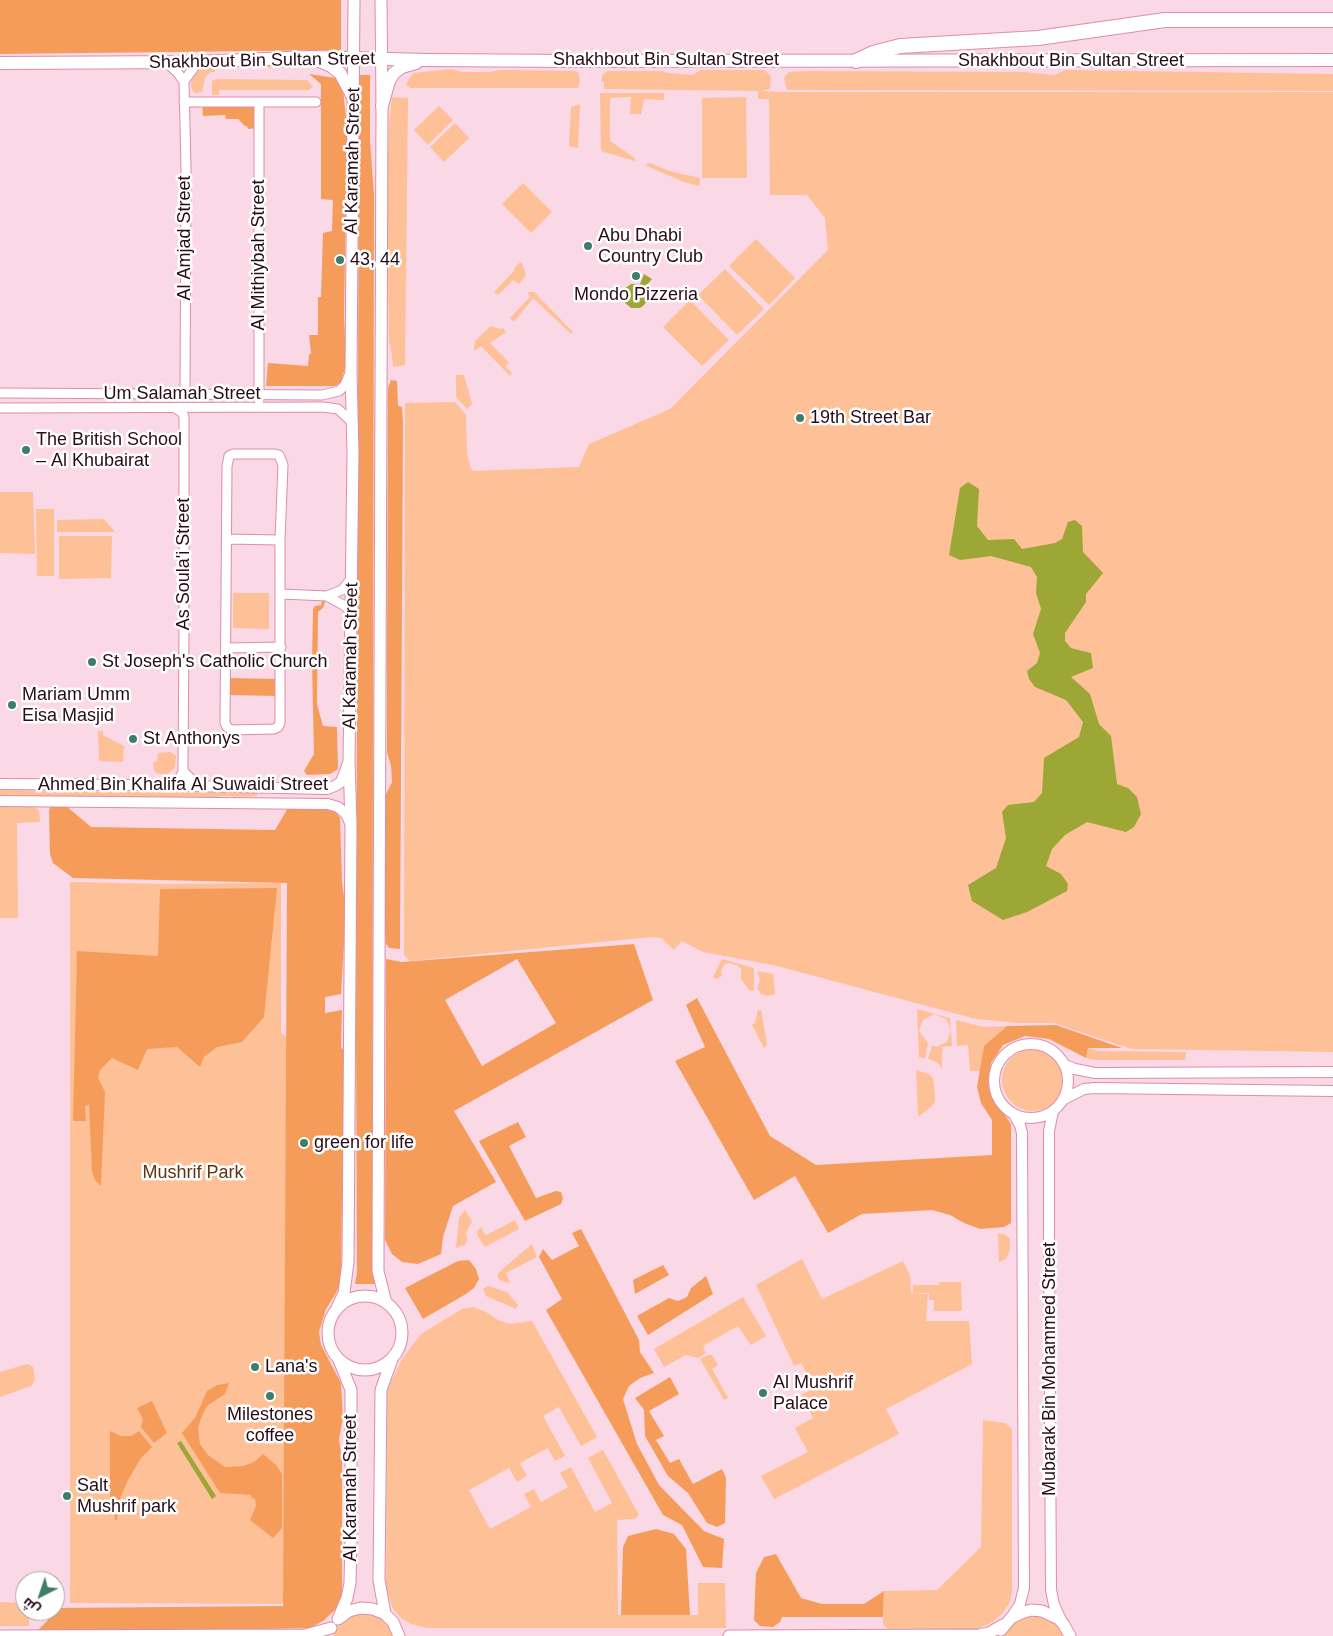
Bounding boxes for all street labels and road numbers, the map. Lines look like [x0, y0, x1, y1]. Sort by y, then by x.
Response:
street label: Shakhbout Bin Sultan Street [149, 48, 375, 74]
street label: Shakhbout Bin Sultan Street [553, 49, 779, 71]
street label: Shakhbout Bin Sultan Street [958, 50, 1184, 72]
street label: Al Karamah Street [341, 87, 365, 235]
street label: Al Amjad Street [174, 175, 196, 301]
street label: Al Mithiybah Street [248, 179, 270, 331]
street label: Um Salamah Street [103, 383, 261, 405]
street label: As Soula'i Street [173, 498, 195, 630]
street label: Al Karamah Street [339, 582, 363, 730]
street label: Ahmed Bin Khalifa Al Suwaidi Street [38, 774, 328, 796]
street label: Mubarak Bin Mohammed Street [1039, 1242, 1061, 1496]
street label: Al Karamah Street [340, 1414, 362, 1562]

